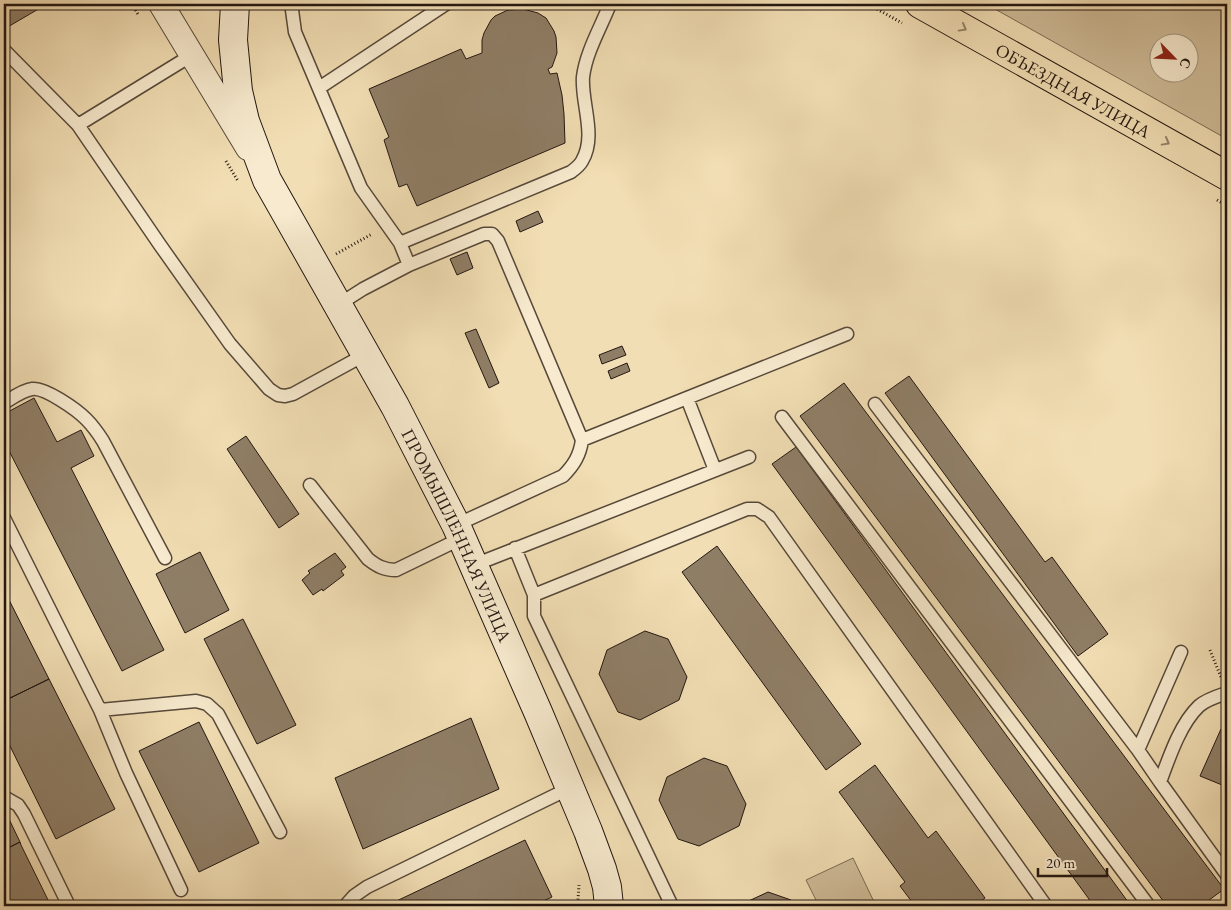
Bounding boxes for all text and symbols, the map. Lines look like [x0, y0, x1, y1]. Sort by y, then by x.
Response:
one-way arrow [958, 21, 967, 31]
north arrow [1148, 32, 1198, 82]
street label: ОБЪЕЗДНАЯ УЛИЦА [992, 37, 1156, 143]
text: С [1176, 55, 1196, 72]
one-way arrow [1160, 135, 1169, 145]
street label: ПРОМЫШЛЕННАЯ УЛИЦА [397, 424, 517, 646]
scale bar [1038, 845, 1107, 877]
text: 20 m [1046, 853, 1075, 872]

